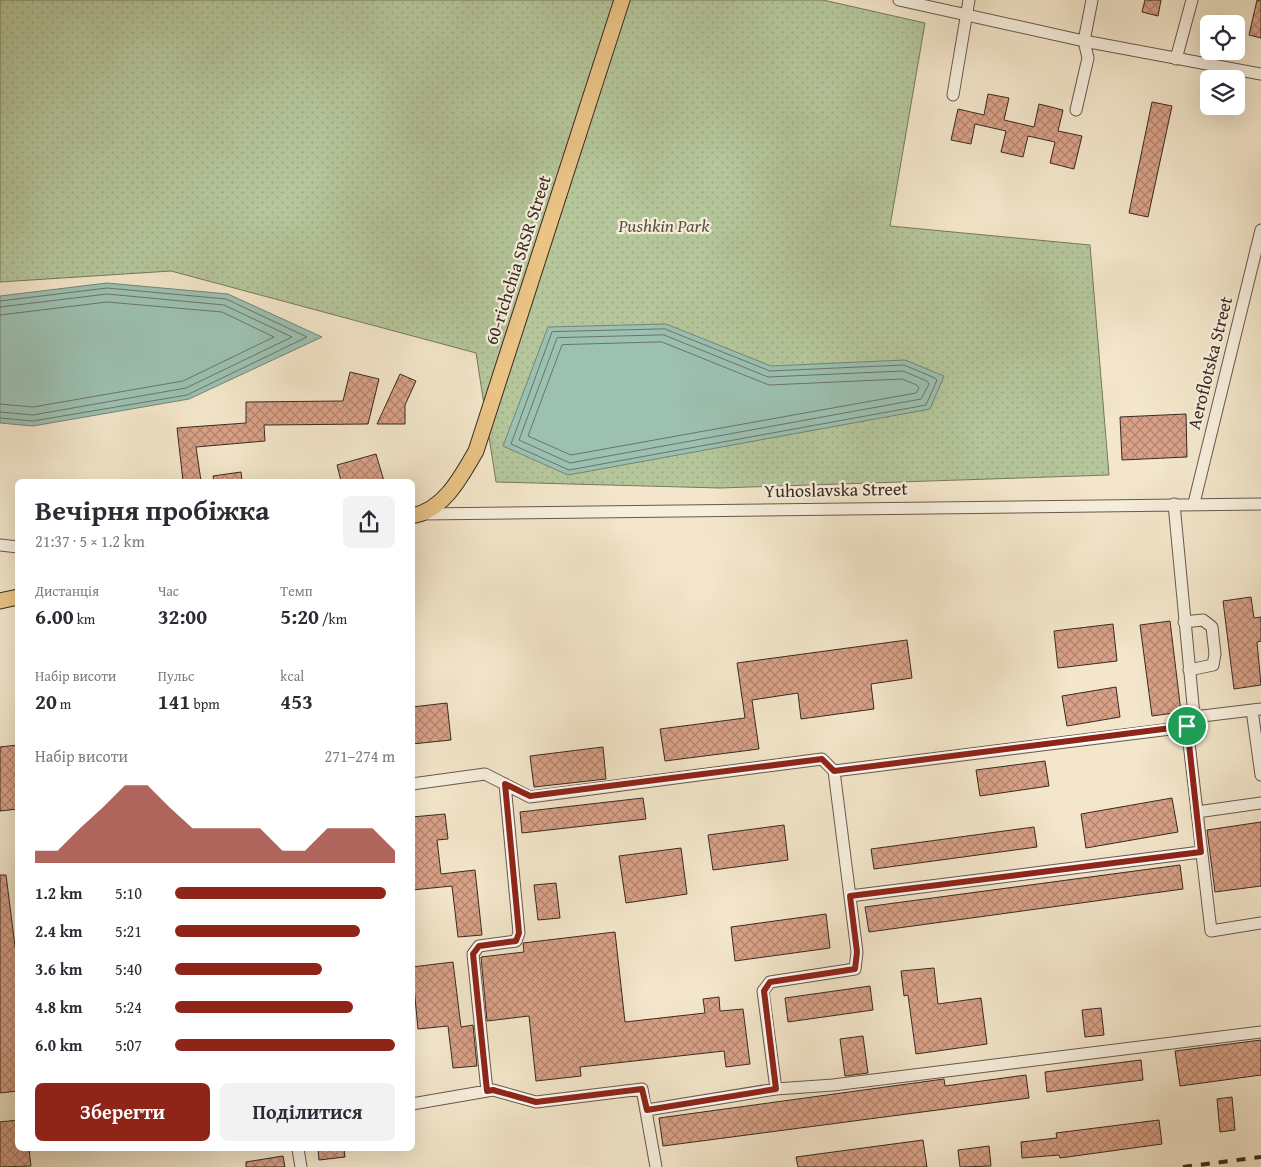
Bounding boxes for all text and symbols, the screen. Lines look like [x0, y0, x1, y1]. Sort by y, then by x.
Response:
map controls [1200, 15, 1245, 115]
button: locate [1200, 15, 1245, 60]
button: layers [1200, 70, 1245, 115]
street label: 60-richchia SRSR Street [477, 171, 558, 348]
park label: Pushkin Park [617, 212, 710, 239]
street label: Aeroflotska Street [1180, 293, 1239, 432]
street label: Yuhoslavska Street [764, 475, 909, 504]
text: Вечірня пробіжка [35, 489, 270, 530]
button: share [343, 496, 395, 548]
text: 21:37 · 5 × 1.2 km [35, 529, 145, 553]
text: Дистанція [35, 581, 99, 601]
text: Час [158, 581, 179, 601]
text: Темп [280, 581, 313, 601]
text: 6.00 [35, 601, 74, 632]
text: 32:00 [158, 601, 207, 632]
text: 5:20 [280, 601, 319, 632]
text: km [74, 609, 95, 629]
text: /km [319, 609, 347, 629]
text: Набір висоти [35, 666, 116, 686]
text: Пульс [158, 666, 194, 686]
text: kcal [280, 666, 304, 686]
text: 20 [35, 686, 57, 717]
text: 141 [158, 686, 190, 717]
text: 453 [280, 686, 313, 717]
text: m [57, 694, 71, 714]
text: bpm [190, 694, 220, 714]
pin [1166, 705, 1208, 747]
icon: arrive [1173, 712, 1201, 740]
text: Набір висоти [35, 744, 128, 768]
text: 271–274 m [325, 744, 395, 768]
text: 1.2 km [35, 881, 82, 905]
text: 5:10 [115, 881, 142, 905]
text: 2.4 km [35, 919, 82, 943]
text: 5:21 [115, 919, 142, 943]
text: 3.6 km [35, 957, 82, 981]
text: 5:40 [115, 957, 142, 981]
text: 4.8 km [35, 995, 82, 1019]
text: 5:24 [115, 995, 142, 1019]
text: 6.0 km [35, 1033, 82, 1057]
text: 5:07 [115, 1033, 142, 1057]
button: Зберегти [35, 1083, 210, 1141]
button: Поділитися [220, 1083, 395, 1141]

